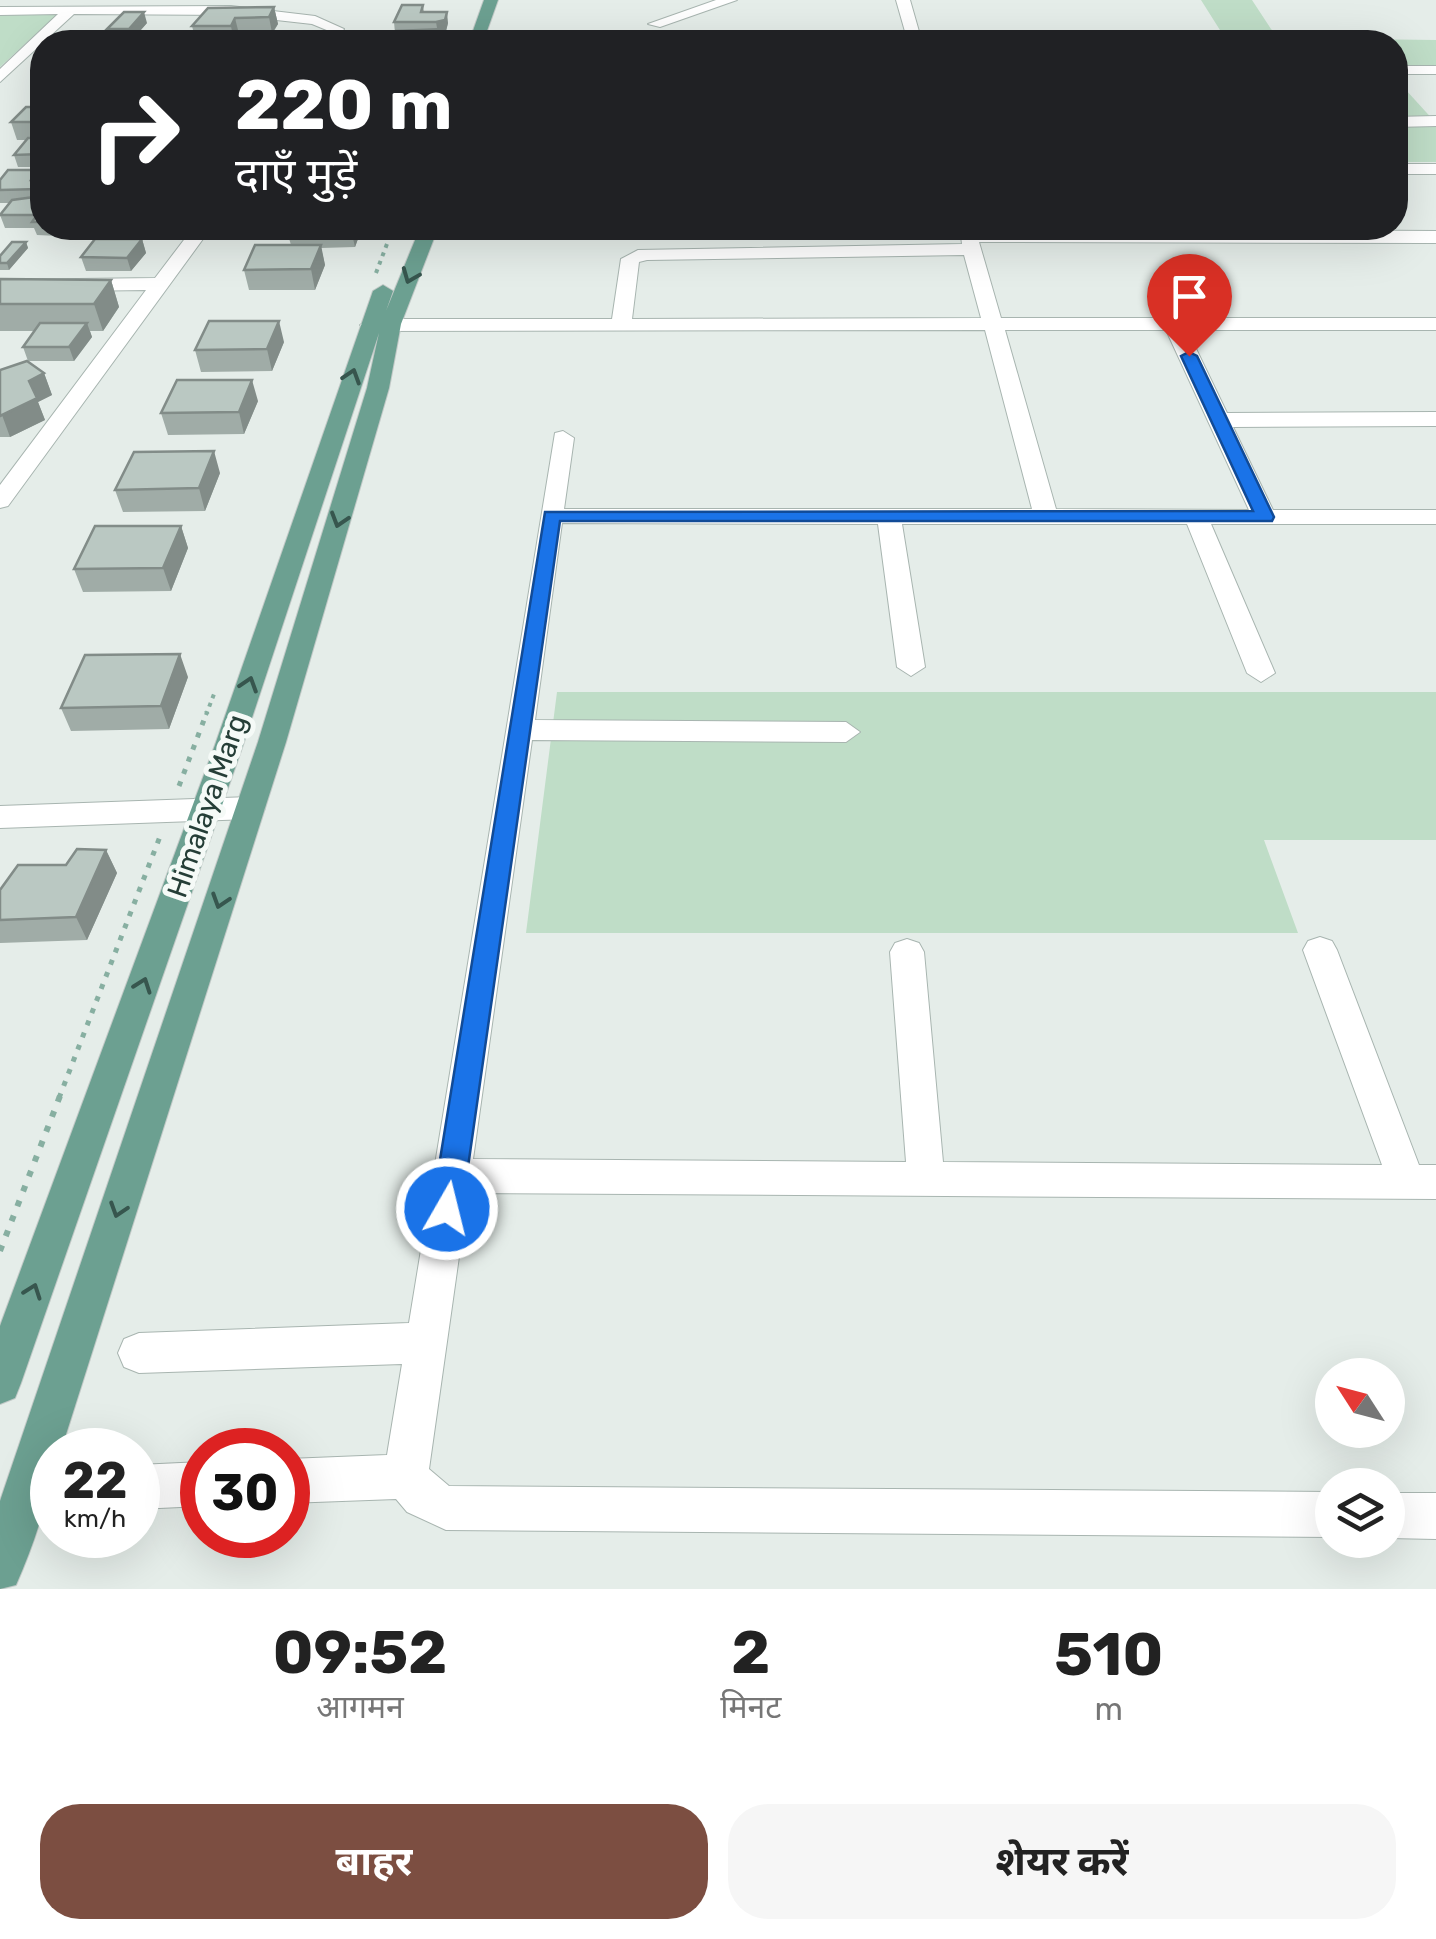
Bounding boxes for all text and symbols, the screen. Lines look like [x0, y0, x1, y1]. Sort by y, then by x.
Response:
text: 220 m [235, 64, 453, 147]
icon: right [70, 70, 200, 200]
text: दाएँ मुड़ें [235, 148, 357, 201]
pin [1147, 254, 1232, 357]
one-way arrow [402, 266, 422, 284]
icon: arrive [1162, 269, 1217, 324]
one-way arrow [340, 368, 360, 385]
one-way arrow [330, 511, 351, 528]
one-way arrow [238, 676, 258, 693]
street label: Himalaya Marg [160, 710, 254, 902]
one-way arrow [211, 892, 231, 909]
one-way arrow [131, 978, 152, 995]
position arrow [395, 1157, 499, 1261]
one-way arrow [110, 1200, 130, 1217]
one-way arrow [21, 1284, 42, 1301]
north arrow [1315, 1358, 1405, 1448]
map controls [1315, 1358, 1405, 1558]
speed limit sign: 30 [180, 1428, 310, 1558]
text: 22 [63, 1451, 128, 1511]
button: layers [1315, 1468, 1405, 1558]
text: km/h [64, 1504, 126, 1533]
text: 09:52 [273, 1617, 447, 1688]
text: 2 [731, 1617, 770, 1688]
text: 510 [1054, 1619, 1163, 1690]
text: आगमन [316, 1688, 404, 1726]
text: मिनट [720, 1688, 781, 1726]
text: m [1095, 1690, 1123, 1728]
button: बाहर [40, 1804, 708, 1919]
button: शेयर करें [728, 1804, 1396, 1919]

